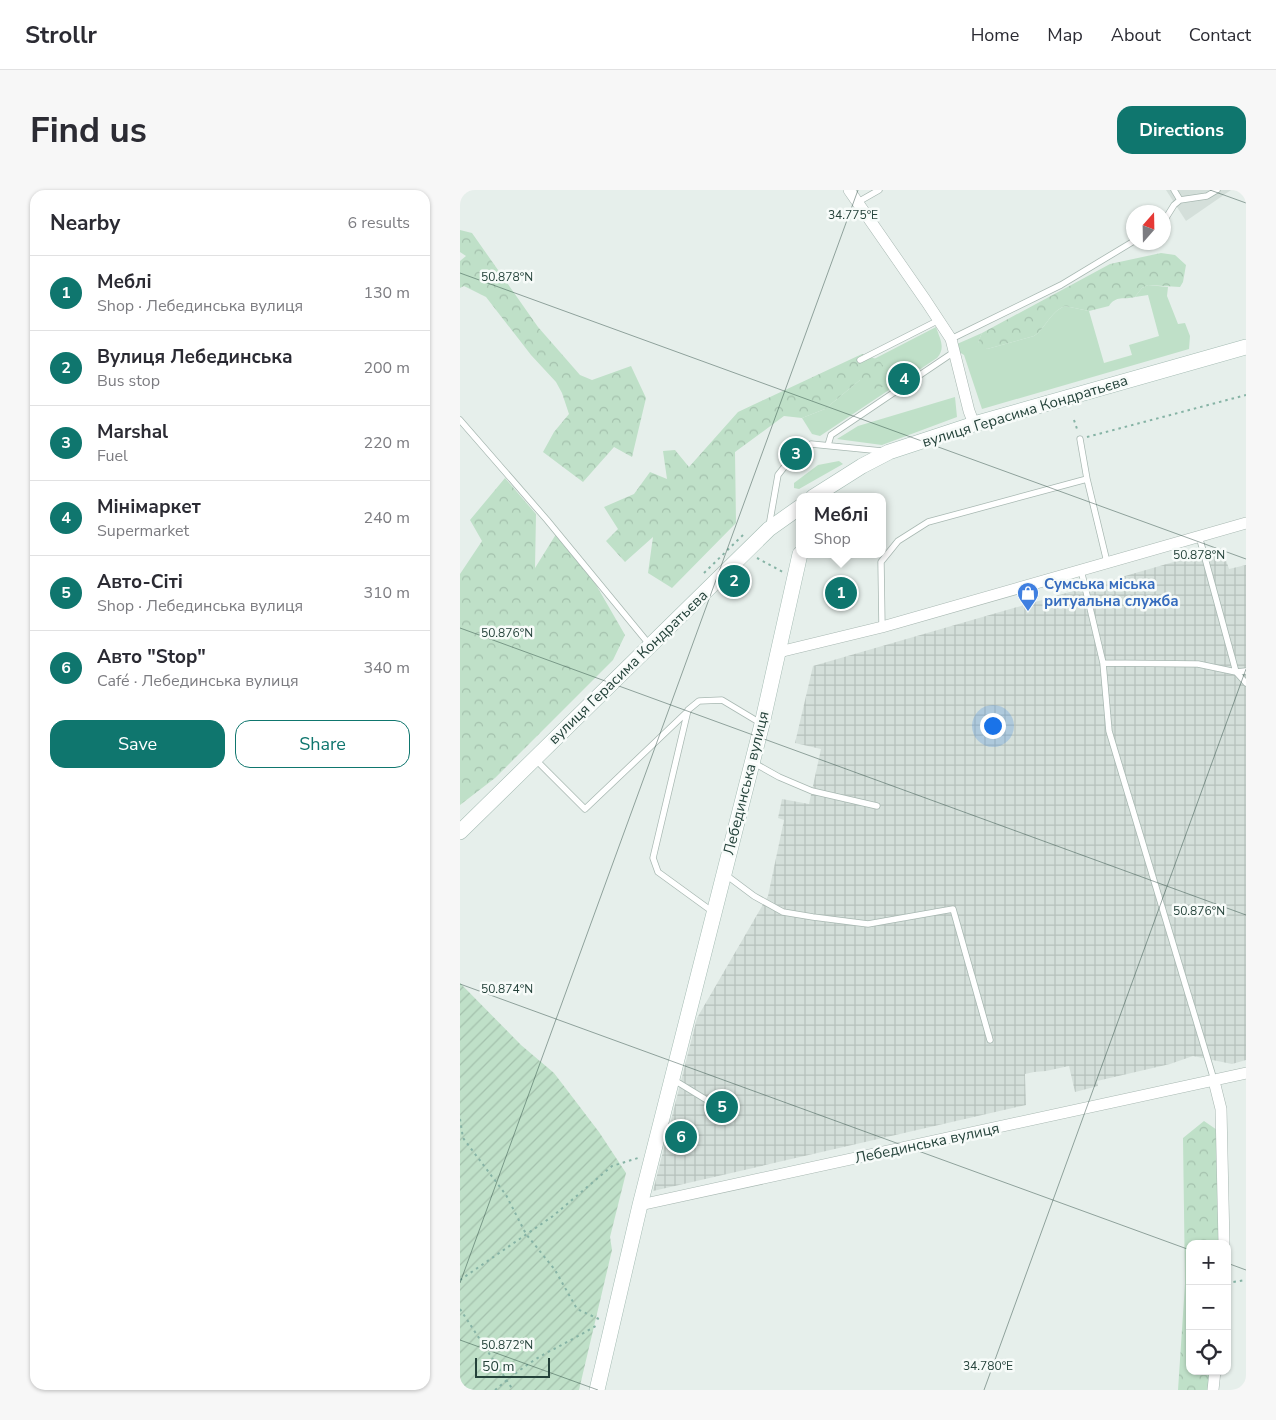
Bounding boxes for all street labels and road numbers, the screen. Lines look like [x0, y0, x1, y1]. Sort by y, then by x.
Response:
street label: вулиця Герасима Кондратьєва [920, 370, 1130, 452]
street label: вулиця Герасима Кондратьєва [544, 585, 712, 749]
street label: Лебединська вулиця [718, 709, 774, 857]
street label: Лебединська вулиця [853, 1118, 1001, 1168]

